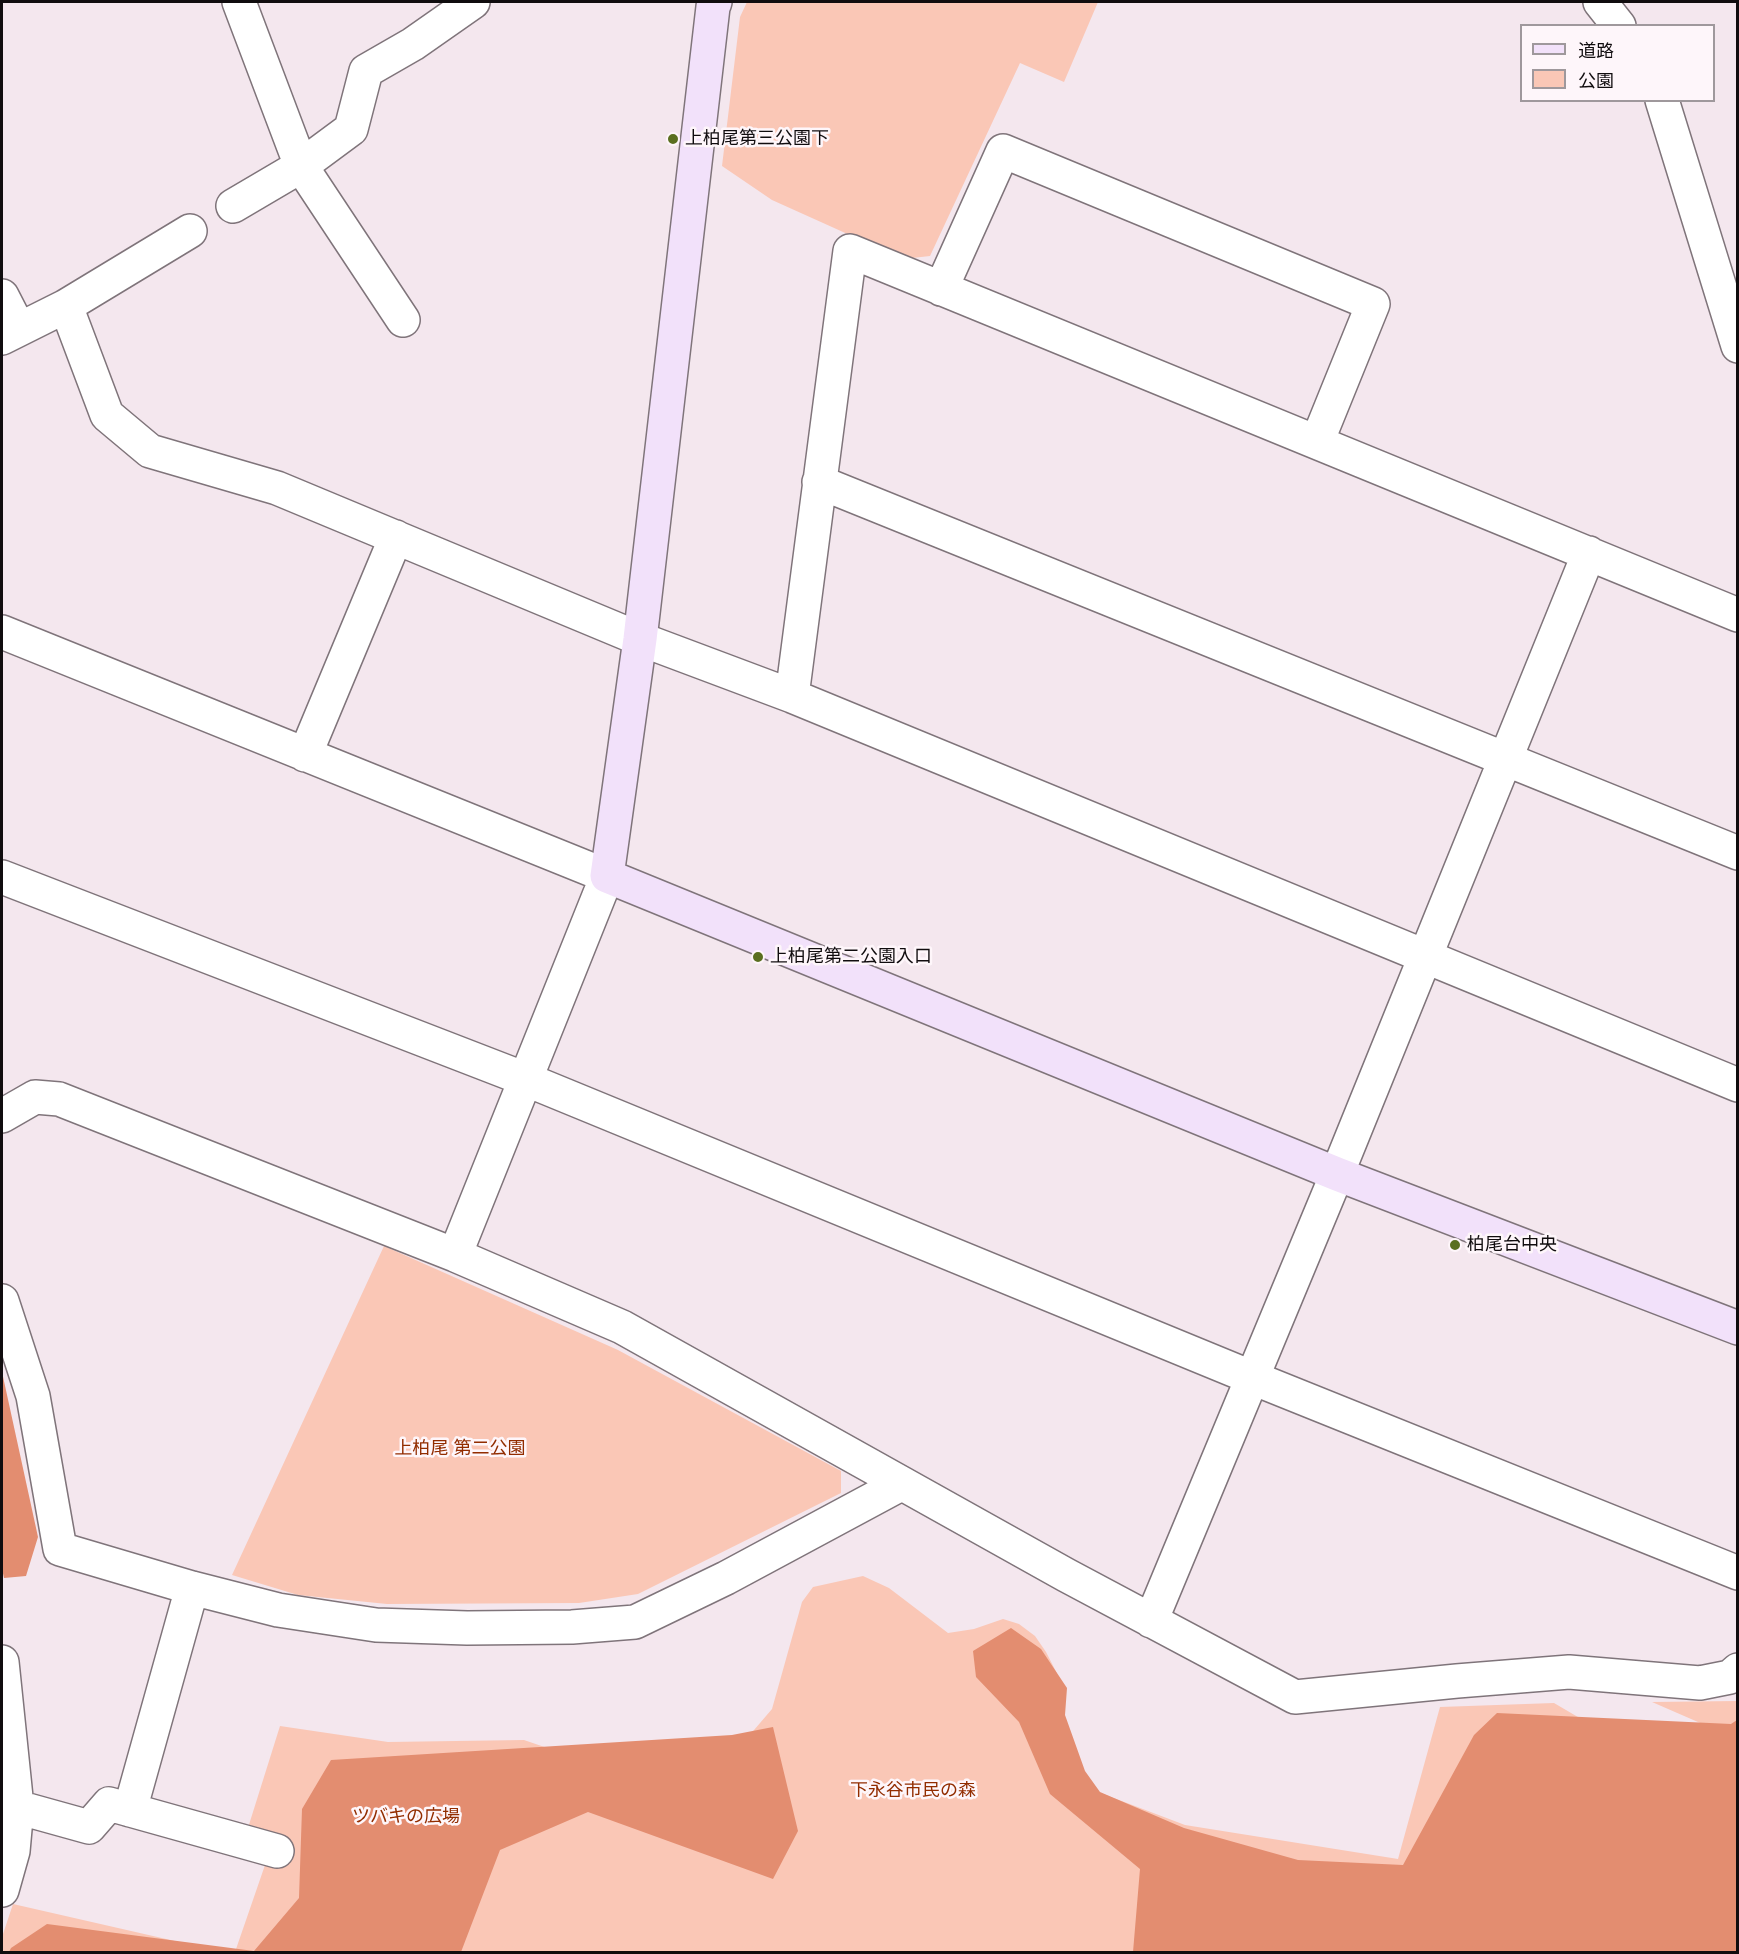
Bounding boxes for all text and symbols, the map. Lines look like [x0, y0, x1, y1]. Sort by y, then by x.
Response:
legend [1520, 24, 1715, 102]
text: 道路 [1578, 41, 1614, 61]
text: 公園 [1578, 71, 1614, 91]
place label: 上柏尾第三公園下 [685, 128, 829, 150]
marker: 上柏尾第三公園下 [666, 132, 680, 146]
place label: 上柏尾第二公園入口 [770, 946, 932, 968]
marker: 上柏尾第二公園入口 [751, 950, 765, 964]
place label: 柏尾台中央 [1467, 1234, 1557, 1256]
marker: 柏尾台中央 [1448, 1238, 1462, 1252]
park label: 上柏尾 第二公園 [394, 1438, 526, 1460]
park label: 下永谷市民の森 [850, 1780, 976, 1802]
park label: ツバキの広場 [352, 1806, 460, 1828]

